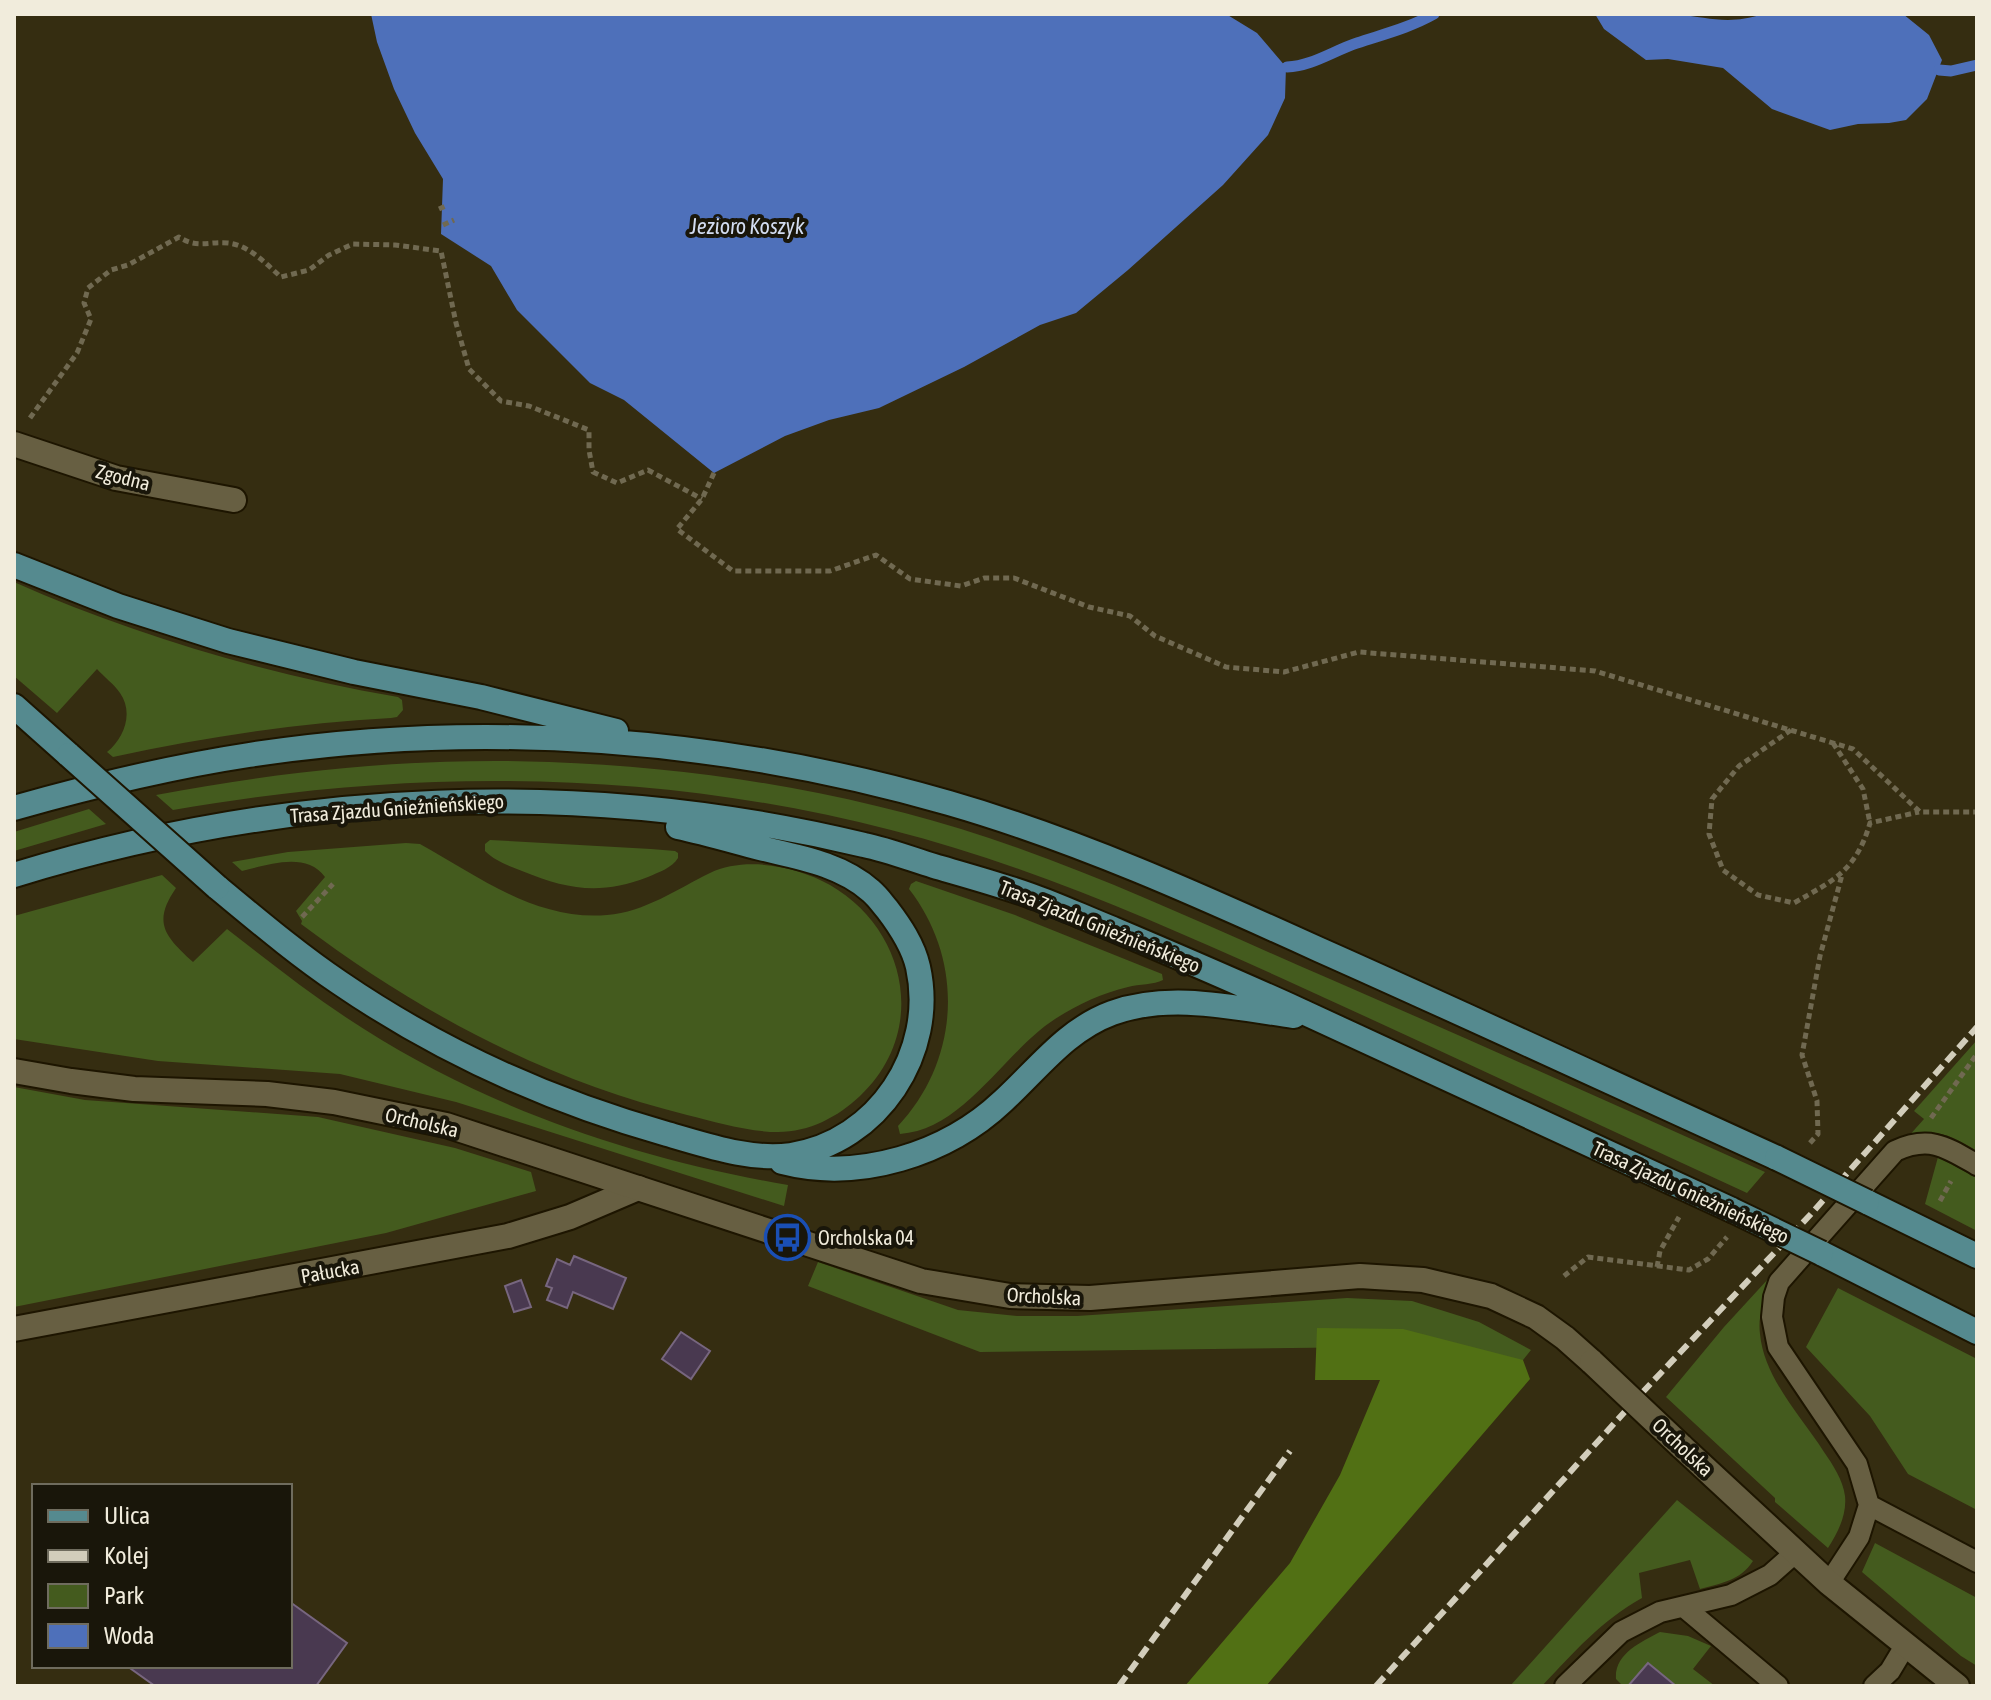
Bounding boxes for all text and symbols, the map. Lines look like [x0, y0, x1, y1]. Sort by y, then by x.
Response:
water label: Jezioro Koszyk [689, 213, 805, 239]
street label: Zgodna [93, 459, 153, 495]
street label: Trasa Zjazdu Gnieźnieńskiego [289, 789, 505, 827]
street label: Trasa Zjazdu Gnieźnieńskiego [996, 875, 1204, 977]
street label: Orcholska [383, 1102, 461, 1142]
street label: Trasa Zjazdu Gnieźnieńskiego [1589, 1136, 1793, 1248]
bus stop icon: Orcholska 04 [763, 1213, 811, 1261]
place label: Orcholska 04 [818, 1226, 914, 1249]
street label: Pałucka [299, 1255, 361, 1287]
street label: Orcholska [1006, 1283, 1082, 1309]
street label: Orcholska [1648, 1413, 1718, 1481]
legend [32, 1484, 292, 1668]
text: Ulica [104, 1502, 150, 1529]
text: Kolej [104, 1542, 149, 1569]
text: Park [104, 1582, 145, 1609]
text: Woda [104, 1622, 155, 1649]

